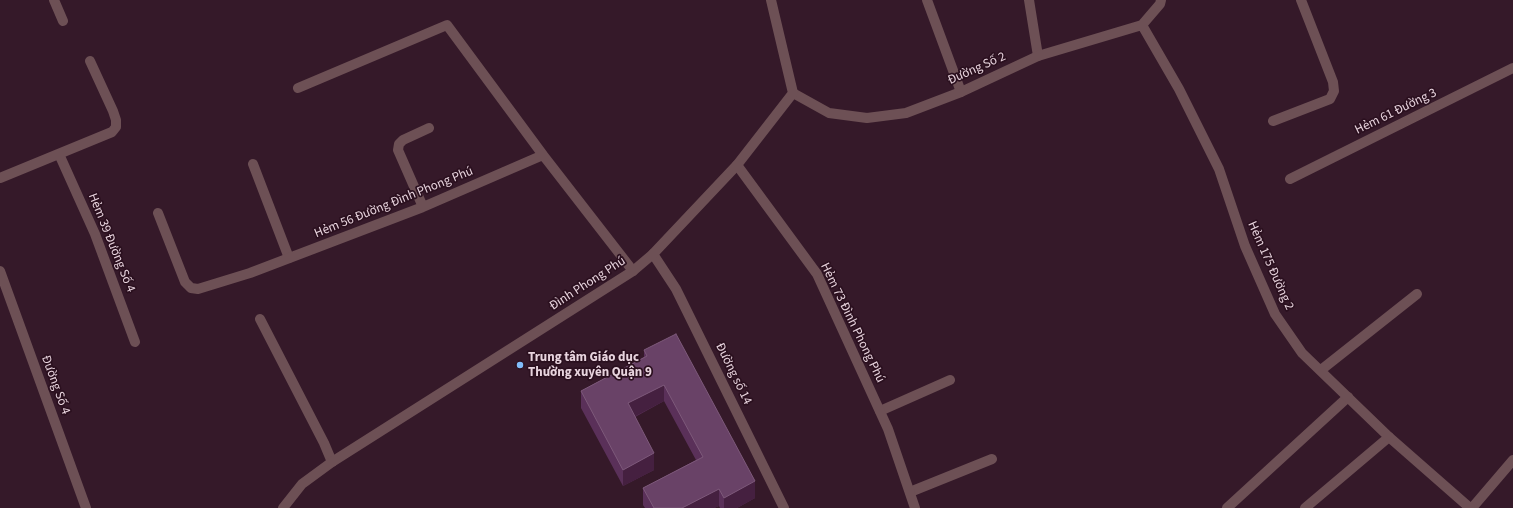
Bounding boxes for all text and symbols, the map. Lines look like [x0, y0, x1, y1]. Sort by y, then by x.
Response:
street label: Đường Số 2 [946, 49, 1008, 89]
street label: Hẻm 61 Đường 3 [1353, 85, 1439, 139]
street label: Hẻm 56 Đường Đình Phong Phú [312, 164, 476, 242]
street label: Hẻm 39 Đường Số 4 [84, 191, 138, 295]
street label: Hẻm 175 Đường 2 [1243, 219, 1297, 313]
street label: Đình Phong Phú [547, 254, 629, 314]
street label: Hẻm 73 Đình Phong Phú [816, 261, 888, 385]
street label: Đường số 14 [711, 341, 755, 407]
place label: Trung tâm Giáo dục Thường xuyên Quận 9 [528, 350, 652, 381]
street label: Đường Số 4 [37, 353, 73, 417]
marker: Trung tâm Giáo dục Thường xuyên Quận 9 [515, 360, 525, 370]

